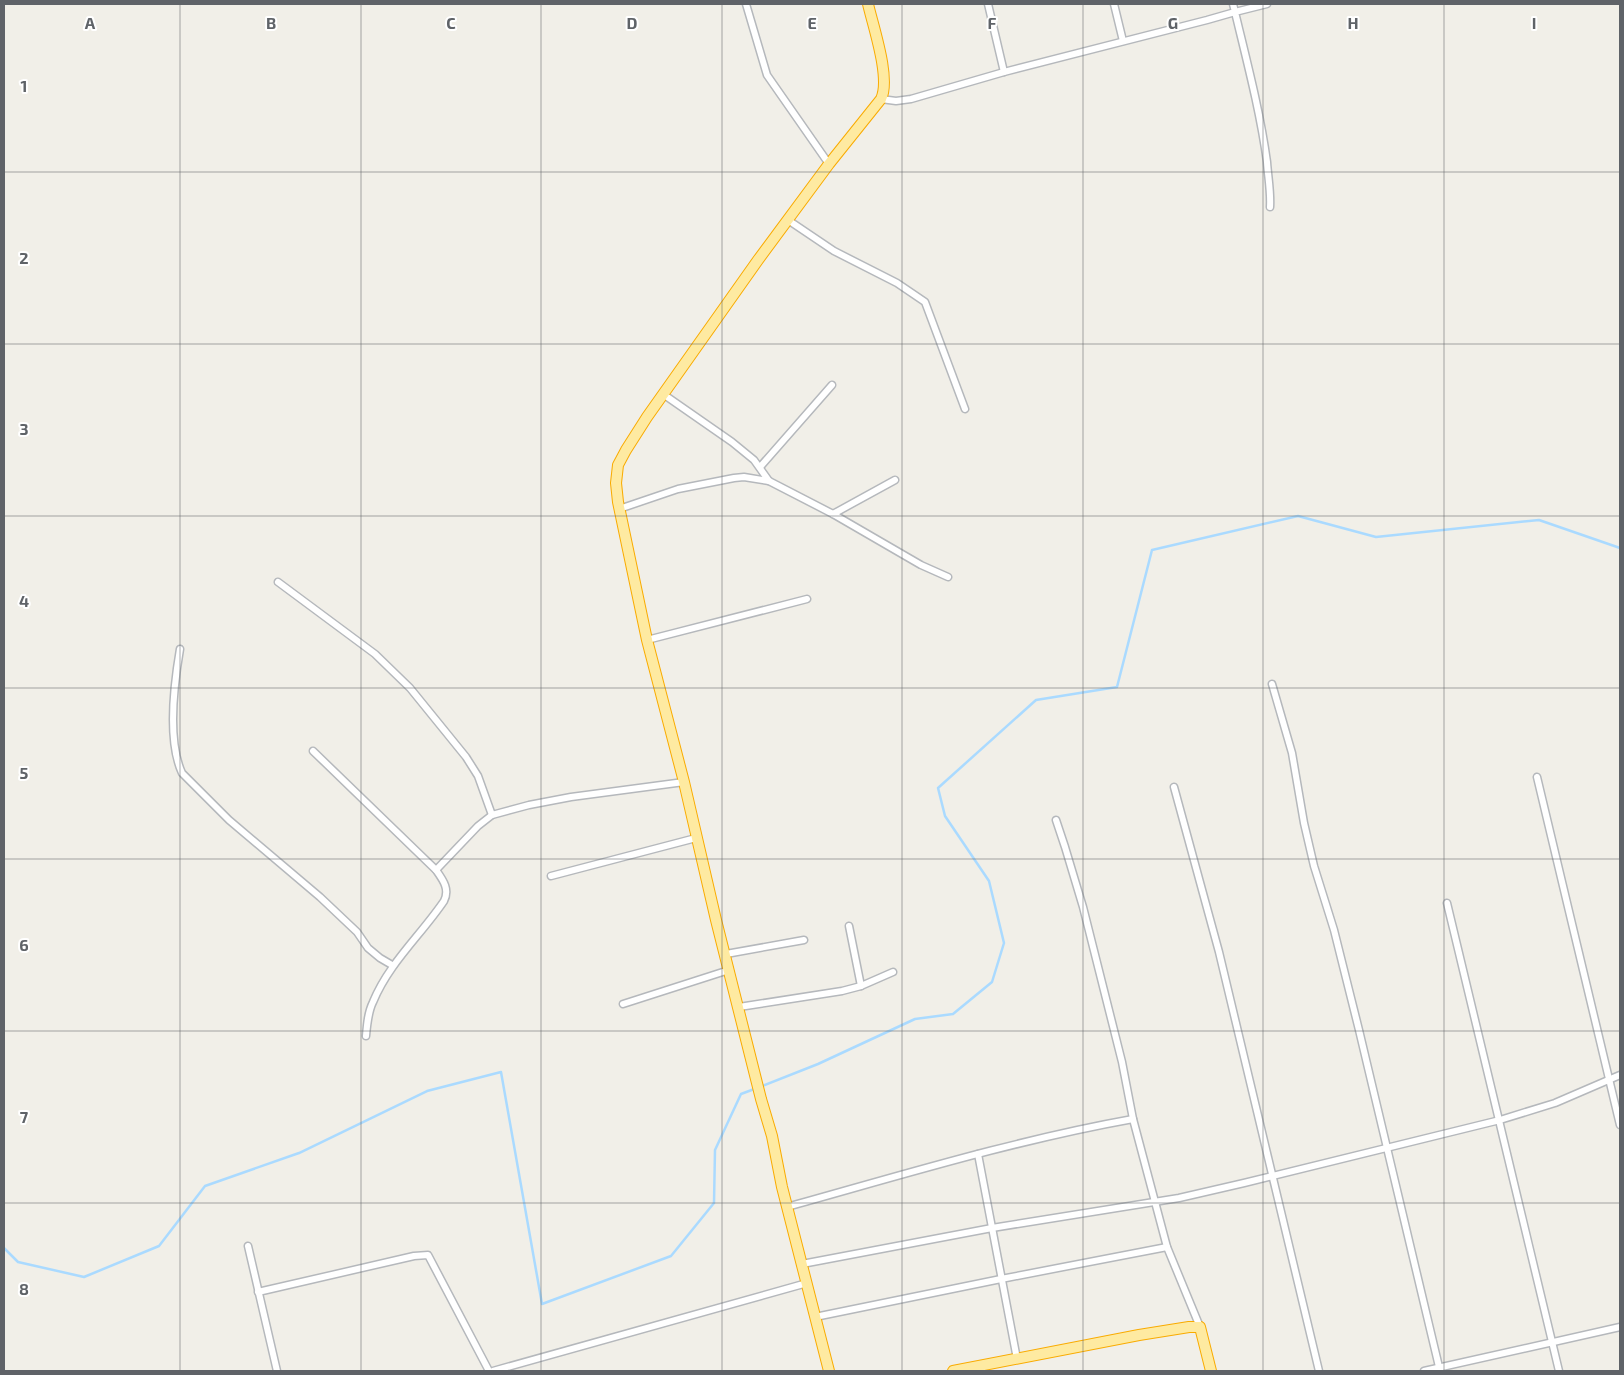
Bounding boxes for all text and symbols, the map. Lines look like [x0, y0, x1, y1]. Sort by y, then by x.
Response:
text: A [85, 13, 96, 32]
text: B [266, 13, 276, 32]
text: C [446, 13, 456, 32]
text: D [627, 13, 638, 32]
text: E [807, 13, 817, 32]
text: F [988, 13, 997, 32]
text: G [1168, 13, 1178, 32]
text: H [1347, 13, 1359, 32]
text: I [1532, 13, 1536, 32]
text: 1 [21, 76, 27, 95]
text: 2 [19, 248, 29, 267]
text: 3 [19, 419, 29, 438]
text: 4 [19, 591, 29, 610]
text: 5 [20, 763, 29, 782]
text: 6 [19, 935, 29, 954]
text: 7 [20, 1107, 29, 1126]
text: 8 [19, 1279, 29, 1298]

